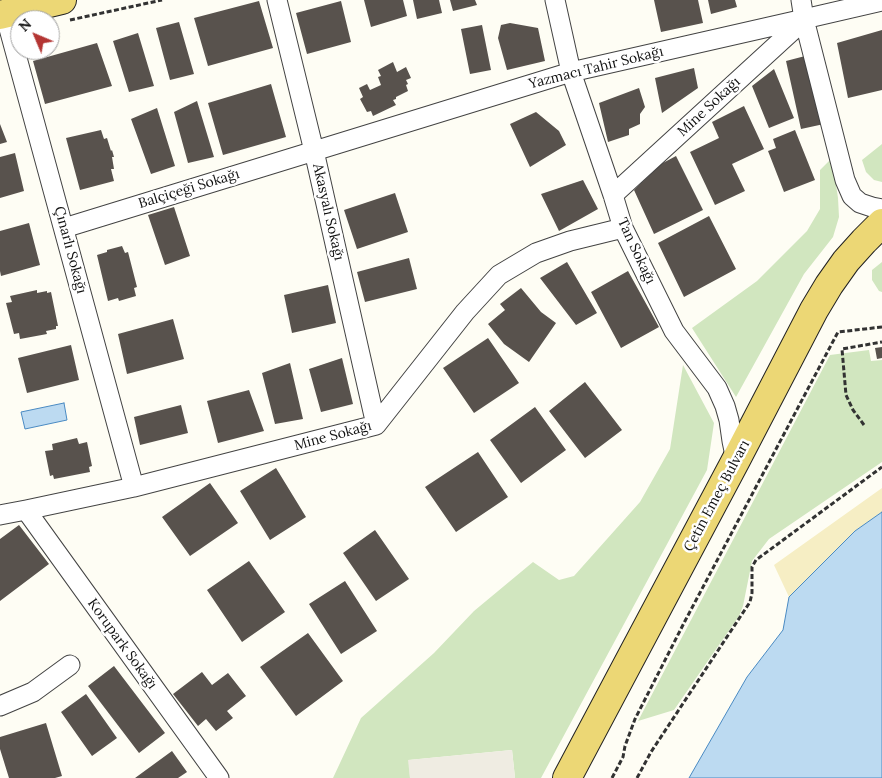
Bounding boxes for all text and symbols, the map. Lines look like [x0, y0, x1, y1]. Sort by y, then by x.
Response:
north arrow [10, 10, 60, 60]
text: N [15, 15, 35, 35]
street label: Yazmacı Tahir Sokağı [527, 43, 665, 93]
street label: Mine Sokağı [674, 74, 744, 140]
street label: Akasyalı Sokağı [309, 162, 347, 262]
street label: Balçiçeği Sokağı [136, 166, 242, 212]
street label: Çınarlı Sokağı [50, 204, 90, 296]
street label: Tan Sokağı [613, 215, 659, 287]
street label: Mine Sokağı [292, 418, 374, 454]
street label: Çetin Emeç Bulvarı [681, 438, 753, 554]
street label: Korupark Sokağı [84, 596, 160, 692]

